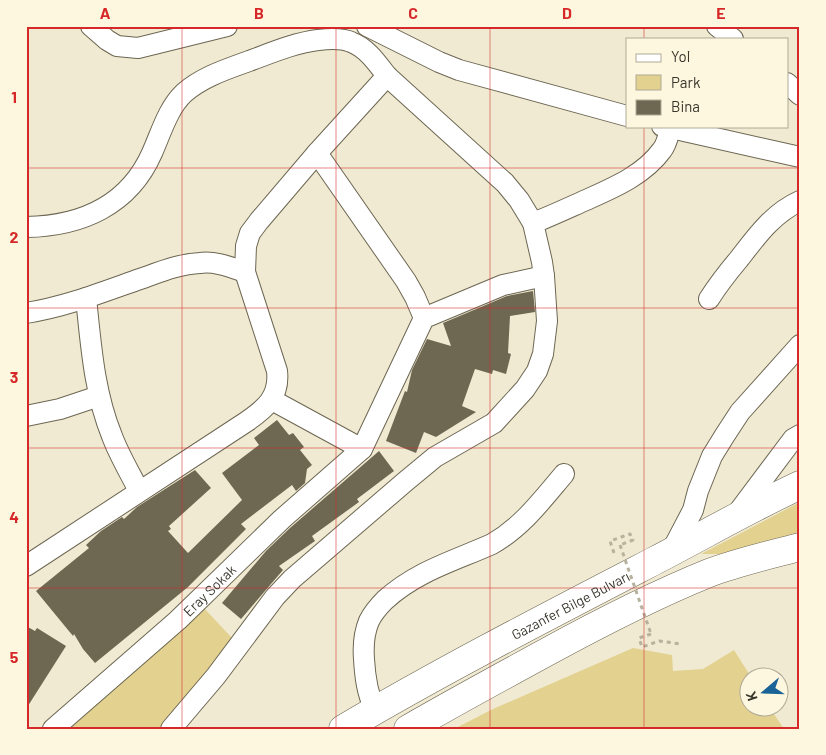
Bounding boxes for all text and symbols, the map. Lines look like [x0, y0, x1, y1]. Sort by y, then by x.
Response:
text: A [100, 3, 111, 22]
text: B [254, 3, 264, 22]
text: C [408, 3, 418, 22]
text: D [562, 3, 572, 22]
text: E [716, 3, 726, 22]
legend [626, 38, 788, 128]
text: Yol [671, 47, 690, 65]
text: Park [671, 73, 701, 91]
text: 1 [11, 87, 17, 106]
text: Bina [671, 97, 700, 115]
text: 2 [10, 227, 19, 246]
text: 3 [10, 367, 18, 386]
text: 4 [9, 507, 19, 526]
street label: Eray Sokak [179, 561, 239, 619]
street label: Gazanfer Bilge Bulvarı [508, 567, 632, 643]
text: 5 [10, 647, 19, 666]
north arrow [738, 668, 788, 718]
text: K [742, 689, 761, 703]

